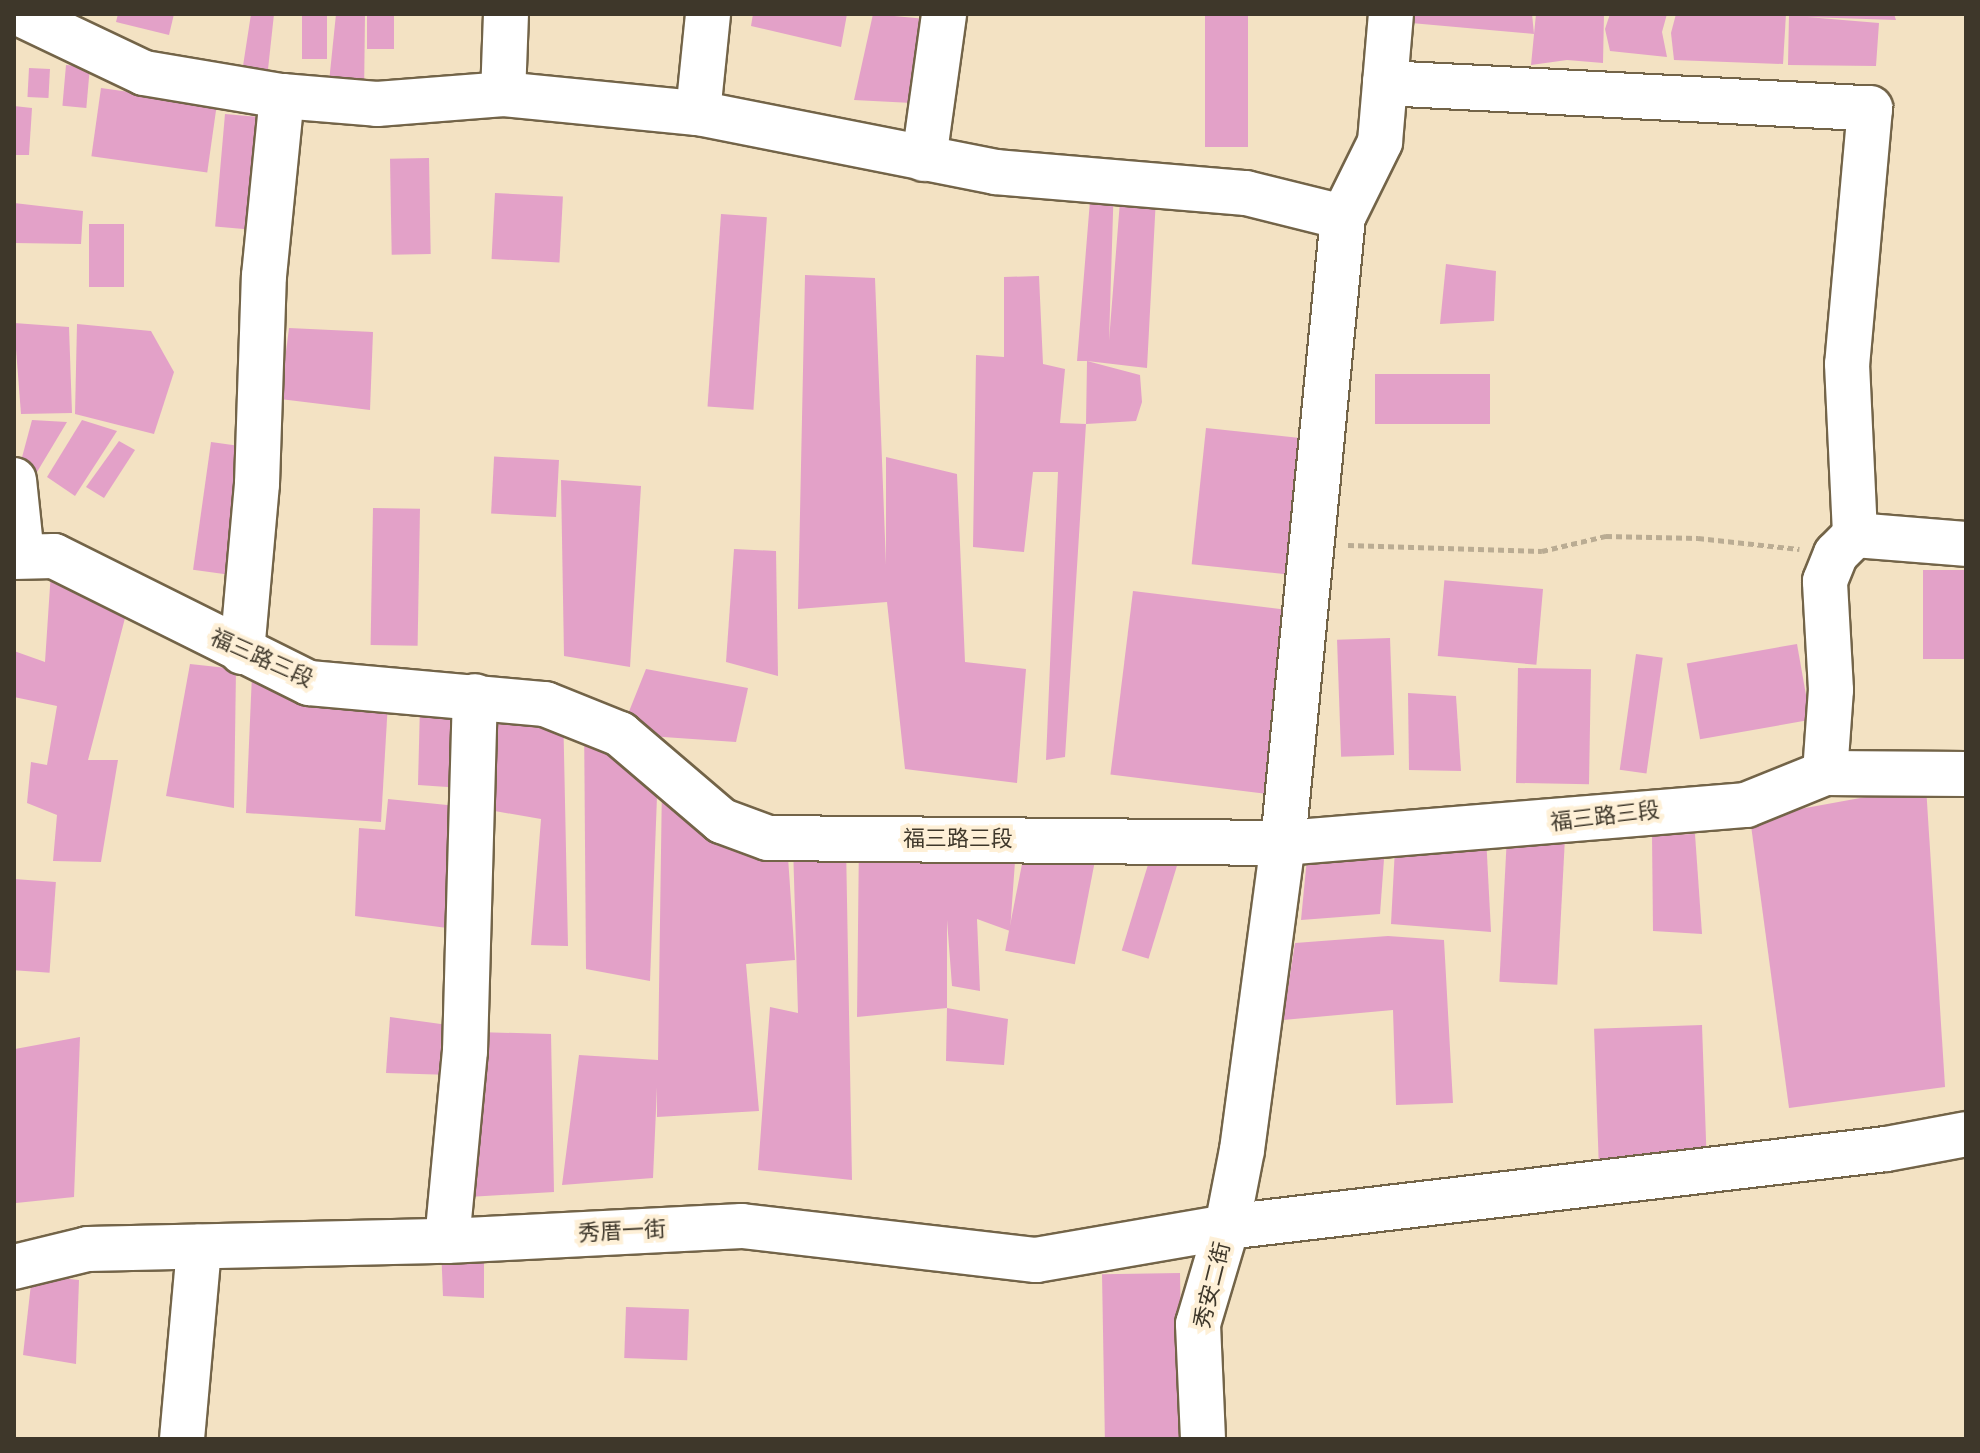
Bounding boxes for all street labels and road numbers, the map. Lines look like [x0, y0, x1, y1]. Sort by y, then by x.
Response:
street label: 福三路三段 [206, 624, 318, 692]
street label: 福三路三段 [1549, 796, 1661, 836]
street label: 福三路三段 [903, 826, 1013, 852]
street label: 秀厝一街 [577, 1216, 667, 1246]
street label: 秀安二街 [1189, 1239, 1235, 1331]

